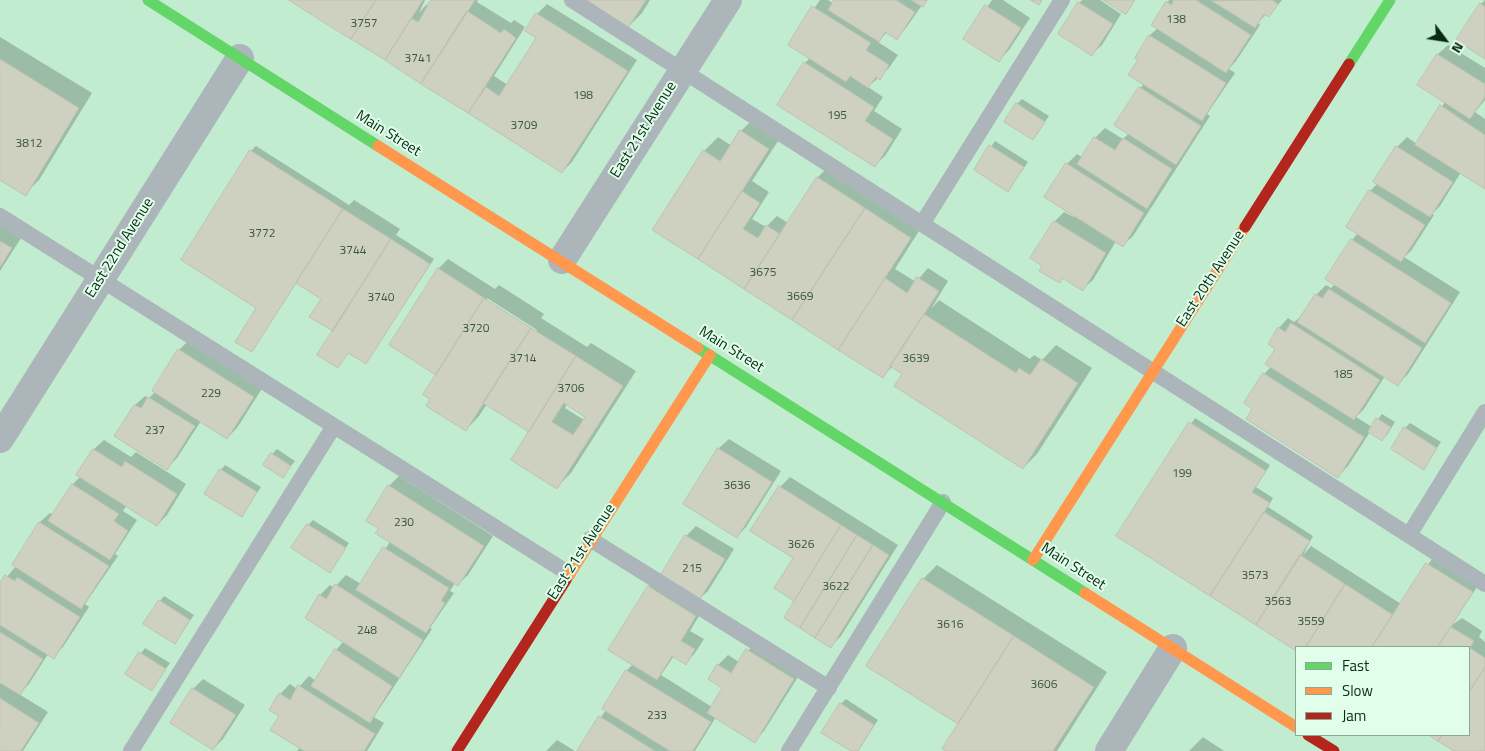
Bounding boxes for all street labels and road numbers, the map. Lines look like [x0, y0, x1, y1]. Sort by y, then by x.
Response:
street label: East 21st Avenue [607, 78, 681, 182]
street label: Main Street [352, 107, 424, 161]
street label: East 22nd Avenue [82, 195, 158, 301]
street label: East 20th Avenue [1173, 227, 1249, 331]
street label: Main Street [695, 323, 767, 377]
street label: East 21st Avenue [544, 501, 620, 603]
street label: Main Street [1037, 539, 1109, 595]

